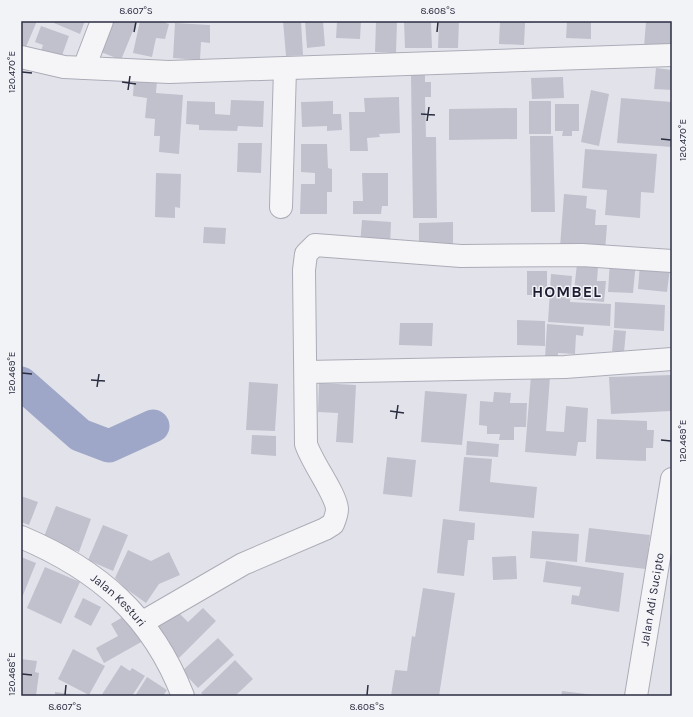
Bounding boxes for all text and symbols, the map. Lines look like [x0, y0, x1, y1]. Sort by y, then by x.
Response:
text: 8.607°S [119, 5, 153, 17]
text: 8.608°S [420, 5, 456, 17]
text: 120.470°E [6, 51, 18, 93]
text: 120.470°E [677, 119, 689, 161]
district label: HOMBEL [532, 282, 602, 301]
text: 120.469°E [6, 352, 18, 394]
text: 120.469°E [677, 420, 689, 462]
street label: Jalan Adi Sucipto [637, 552, 667, 647]
street label: Jalan Kesturi [88, 571, 149, 629]
text: 120.468°E [6, 652, 18, 696]
text: 8.607°S [48, 701, 82, 713]
text: 8.608°S [349, 701, 385, 713]

